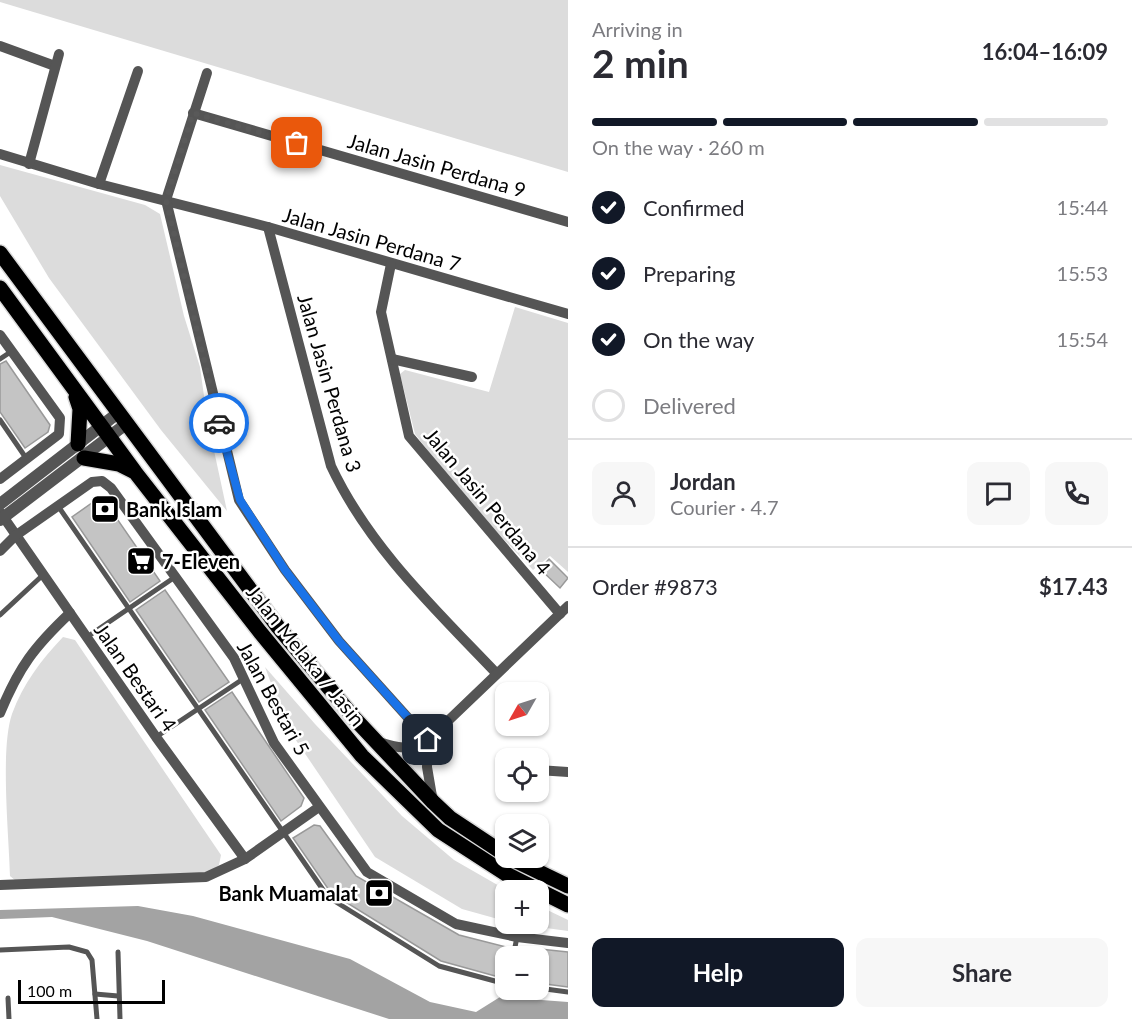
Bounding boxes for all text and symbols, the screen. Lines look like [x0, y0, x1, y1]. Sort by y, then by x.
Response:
text: Arriving in [592, 17, 683, 41]
text: 16:04–16:09 [982, 38, 1108, 65]
text: 2 min [592, 40, 689, 86]
pin [271, 117, 322, 168]
icon: bag [280, 126, 313, 159]
street label: Jalan Jasin Perdana 9 [345, 128, 529, 202]
text: On the way · 260 m [592, 135, 765, 159]
icon: check [592, 191, 625, 224]
text: Confirmed [643, 194, 745, 221]
text: 15:44 [1057, 195, 1108, 219]
street label: Jalan Jasin Perdana 7 [280, 202, 464, 276]
icon: check [592, 257, 625, 290]
text: Preparing [643, 260, 735, 287]
text: 15:53 [1057, 261, 1108, 285]
street label: Jalan Jasin Perdana 3 [293, 291, 367, 475]
icon: check [592, 323, 625, 356]
text: On the way [643, 326, 754, 353]
text: 15:54 [1057, 327, 1108, 351]
text: Delivered [643, 392, 736, 419]
courier [189, 393, 249, 453]
icon: car [203, 407, 236, 440]
street label: Jalan Jasin Perdana 4 [420, 423, 557, 579]
button: person [592, 462, 655, 525]
button: chat [967, 462, 1030, 525]
button: phone [1045, 462, 1108, 525]
text: Jordan [670, 468, 736, 495]
bank icon: Bank Islam [89, 493, 121, 525]
text: Courier · 4.7 [670, 495, 779, 519]
place label: Bank Islam [126, 497, 222, 521]
supermarket icon: 7-Eleven [125, 545, 157, 577]
place label: 7-Eleven [162, 549, 240, 573]
text: Order #9873 [592, 573, 718, 600]
text: $17.43 [1039, 573, 1108, 600]
street label: Jalan Melaka / Jasin [242, 580, 370, 730]
street label: Jalan Bestari 4 [90, 618, 182, 736]
street label: Jalan Bestari 5 [233, 637, 315, 759]
north arrow [495, 682, 549, 736]
map controls [495, 682, 549, 1000]
pin [402, 714, 453, 765]
icon: home [411, 723, 444, 756]
button: locate [495, 748, 549, 802]
button: layers [495, 814, 549, 868]
bank icon: Bank Muamalat [363, 877, 395, 909]
button: + [495, 880, 549, 934]
place label: Bank Muamalat [219, 881, 359, 905]
button: Help [592, 938, 844, 1007]
button: Share [856, 938, 1108, 1007]
button: − [495, 946, 549, 1000]
scale bar [18, 977, 165, 1004]
text: 100 m [27, 981, 72, 1000]

